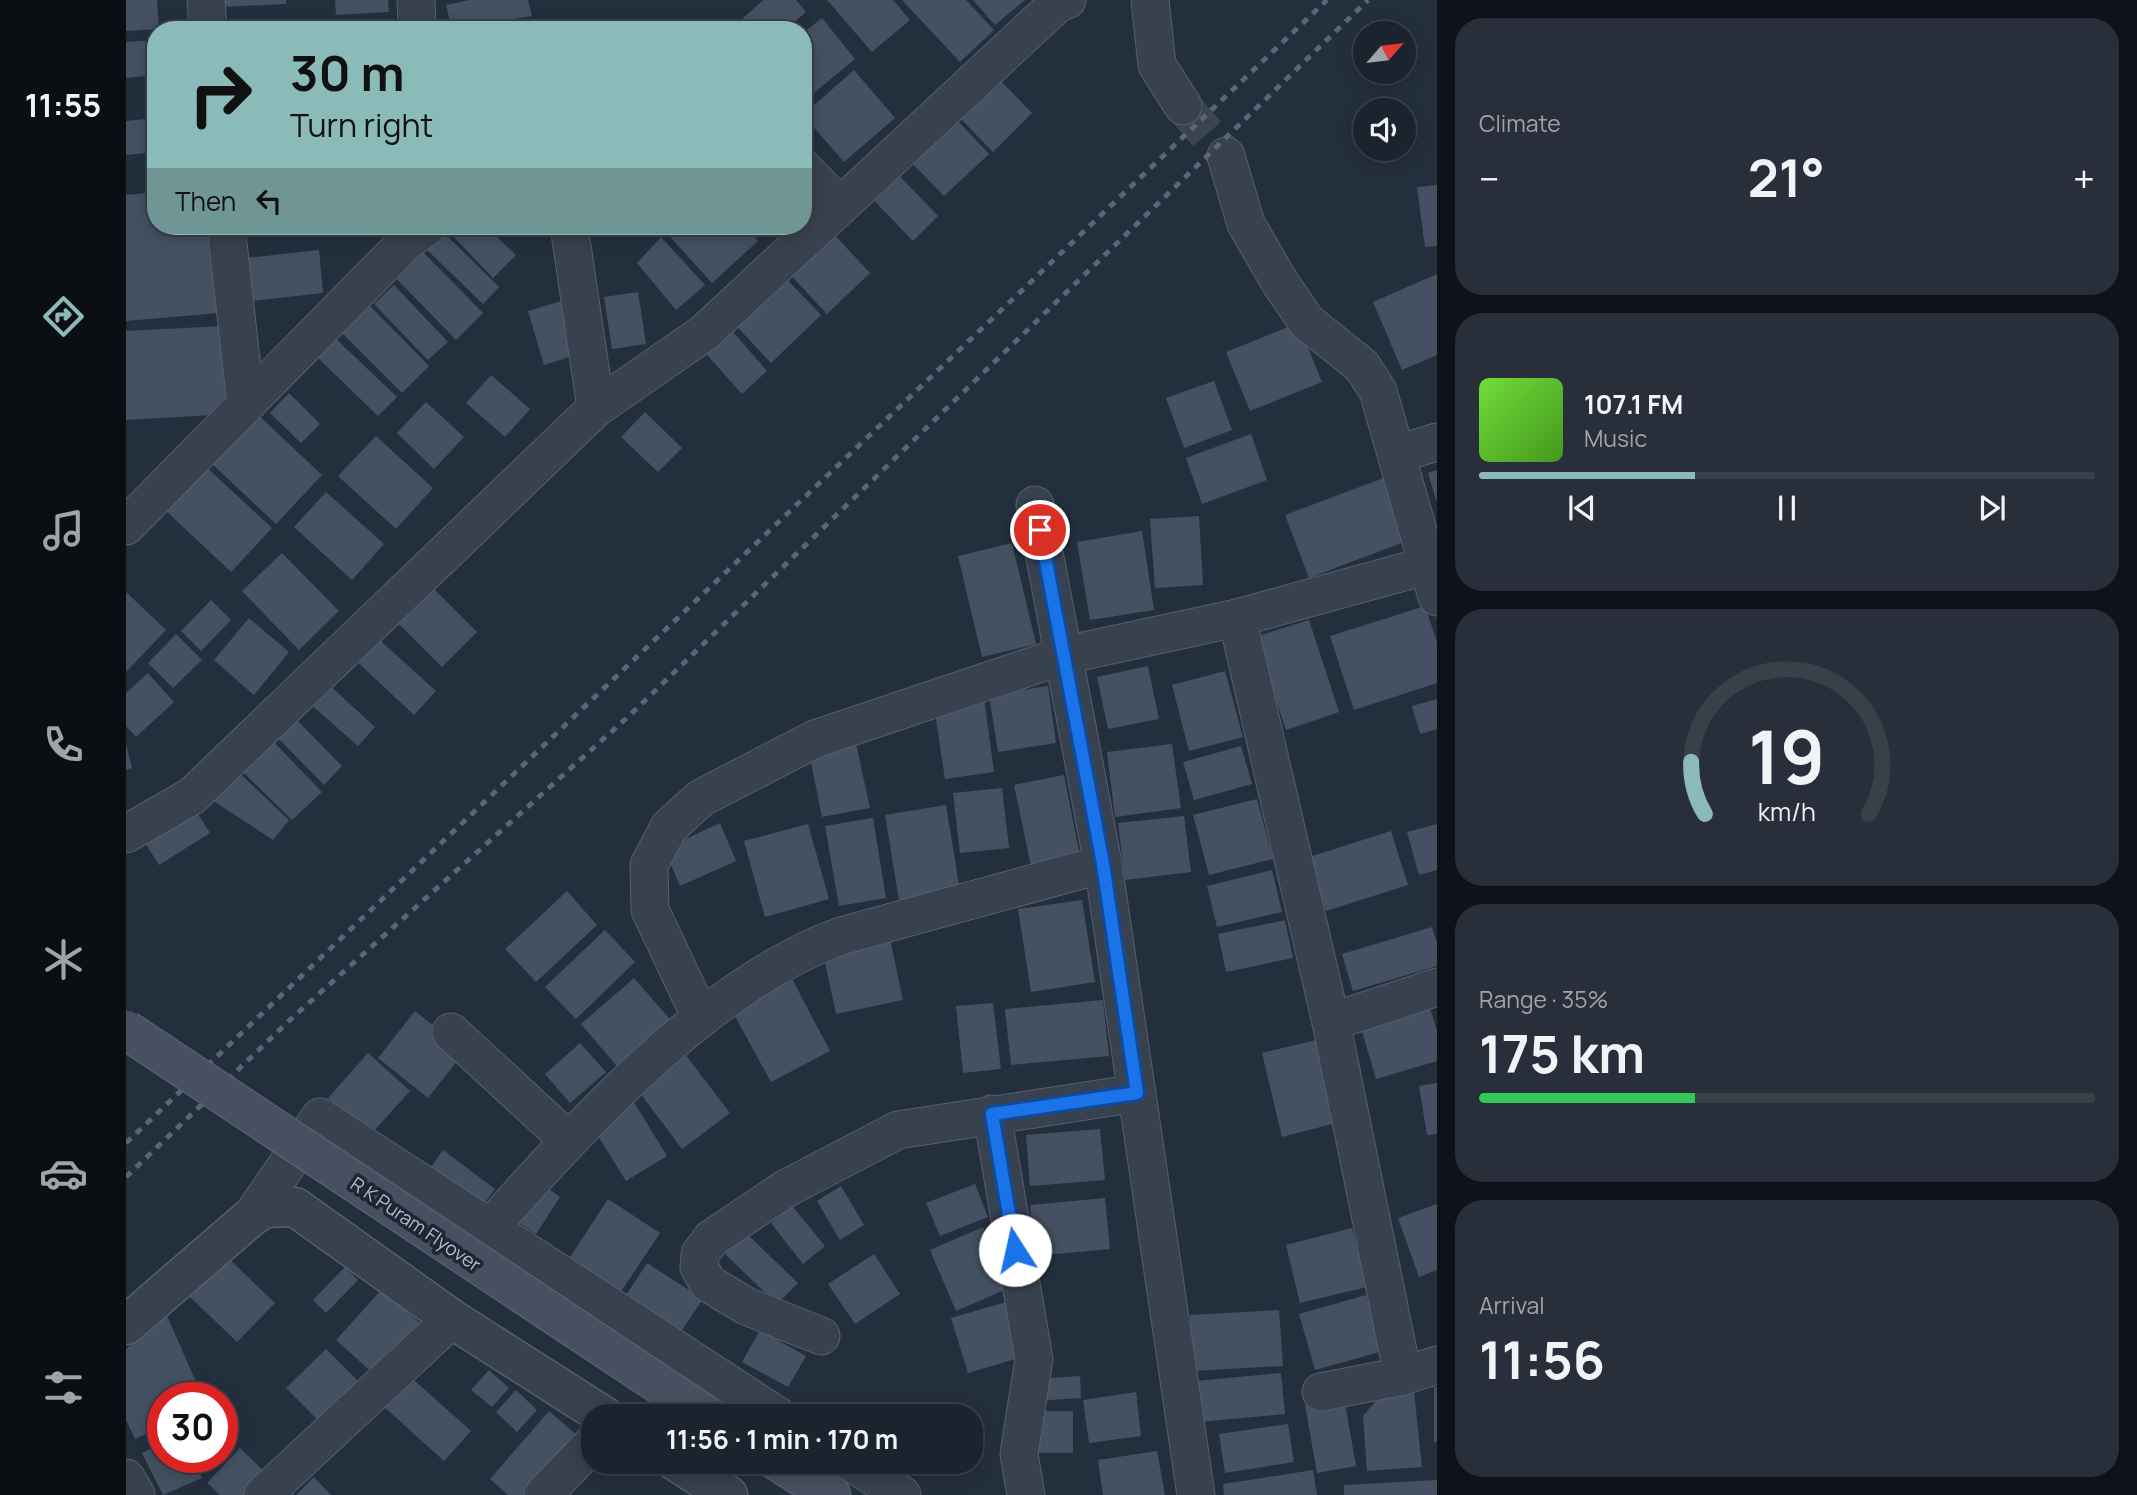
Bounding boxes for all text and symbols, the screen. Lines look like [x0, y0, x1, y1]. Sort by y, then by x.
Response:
north arrow [1353, 21, 1416, 84]
map controls [1353, 21, 1416, 161]
text: 30 m [290, 39, 405, 106]
icon: right [175, 49, 266, 140]
text: 11:55 [25, 83, 101, 127]
button: sound [1353, 98, 1416, 161]
text: Turn right [290, 103, 433, 147]
text: Climate [1479, 107, 1561, 139]
text: 21° [1748, 142, 1825, 213]
text: − [1479, 152, 1500, 204]
text: + [2073, 152, 2095, 204]
icon: left [250, 182, 288, 220]
text: Then [175, 183, 236, 219]
icon: directions [39, 292, 88, 341]
text: 107.1 FM [1584, 386, 1683, 422]
text: Music [1584, 422, 1647, 454]
icon: previous [1563, 489, 1601, 527]
icon: pause [1768, 489, 1806, 527]
icon: next [1973, 489, 2011, 527]
pin [1010, 500, 1070, 560]
icon: music [39, 506, 88, 555]
icon: arrive [1021, 511, 1059, 549]
text: 19 [1748, 706, 1826, 806]
icon: phone [39, 720, 88, 769]
text: km/h [1758, 793, 1816, 828]
icon: climate [39, 935, 88, 984]
text: Range · 35% [1479, 983, 1608, 1015]
text: 175 km [1479, 1018, 1645, 1089]
icon: car [39, 1149, 88, 1198]
street label: R K Puram Flyover [346, 1171, 486, 1277]
position arrow [978, 1213, 1052, 1287]
text: Arrival [1479, 1289, 1545, 1321]
text: 11:56 [1479, 1324, 1605, 1395]
icon: filters [39, 1363, 88, 1412]
speed limit sign: 30 [147, 1382, 238, 1473]
text: 11:56 · 1 min · 170 m [666, 1421, 898, 1457]

